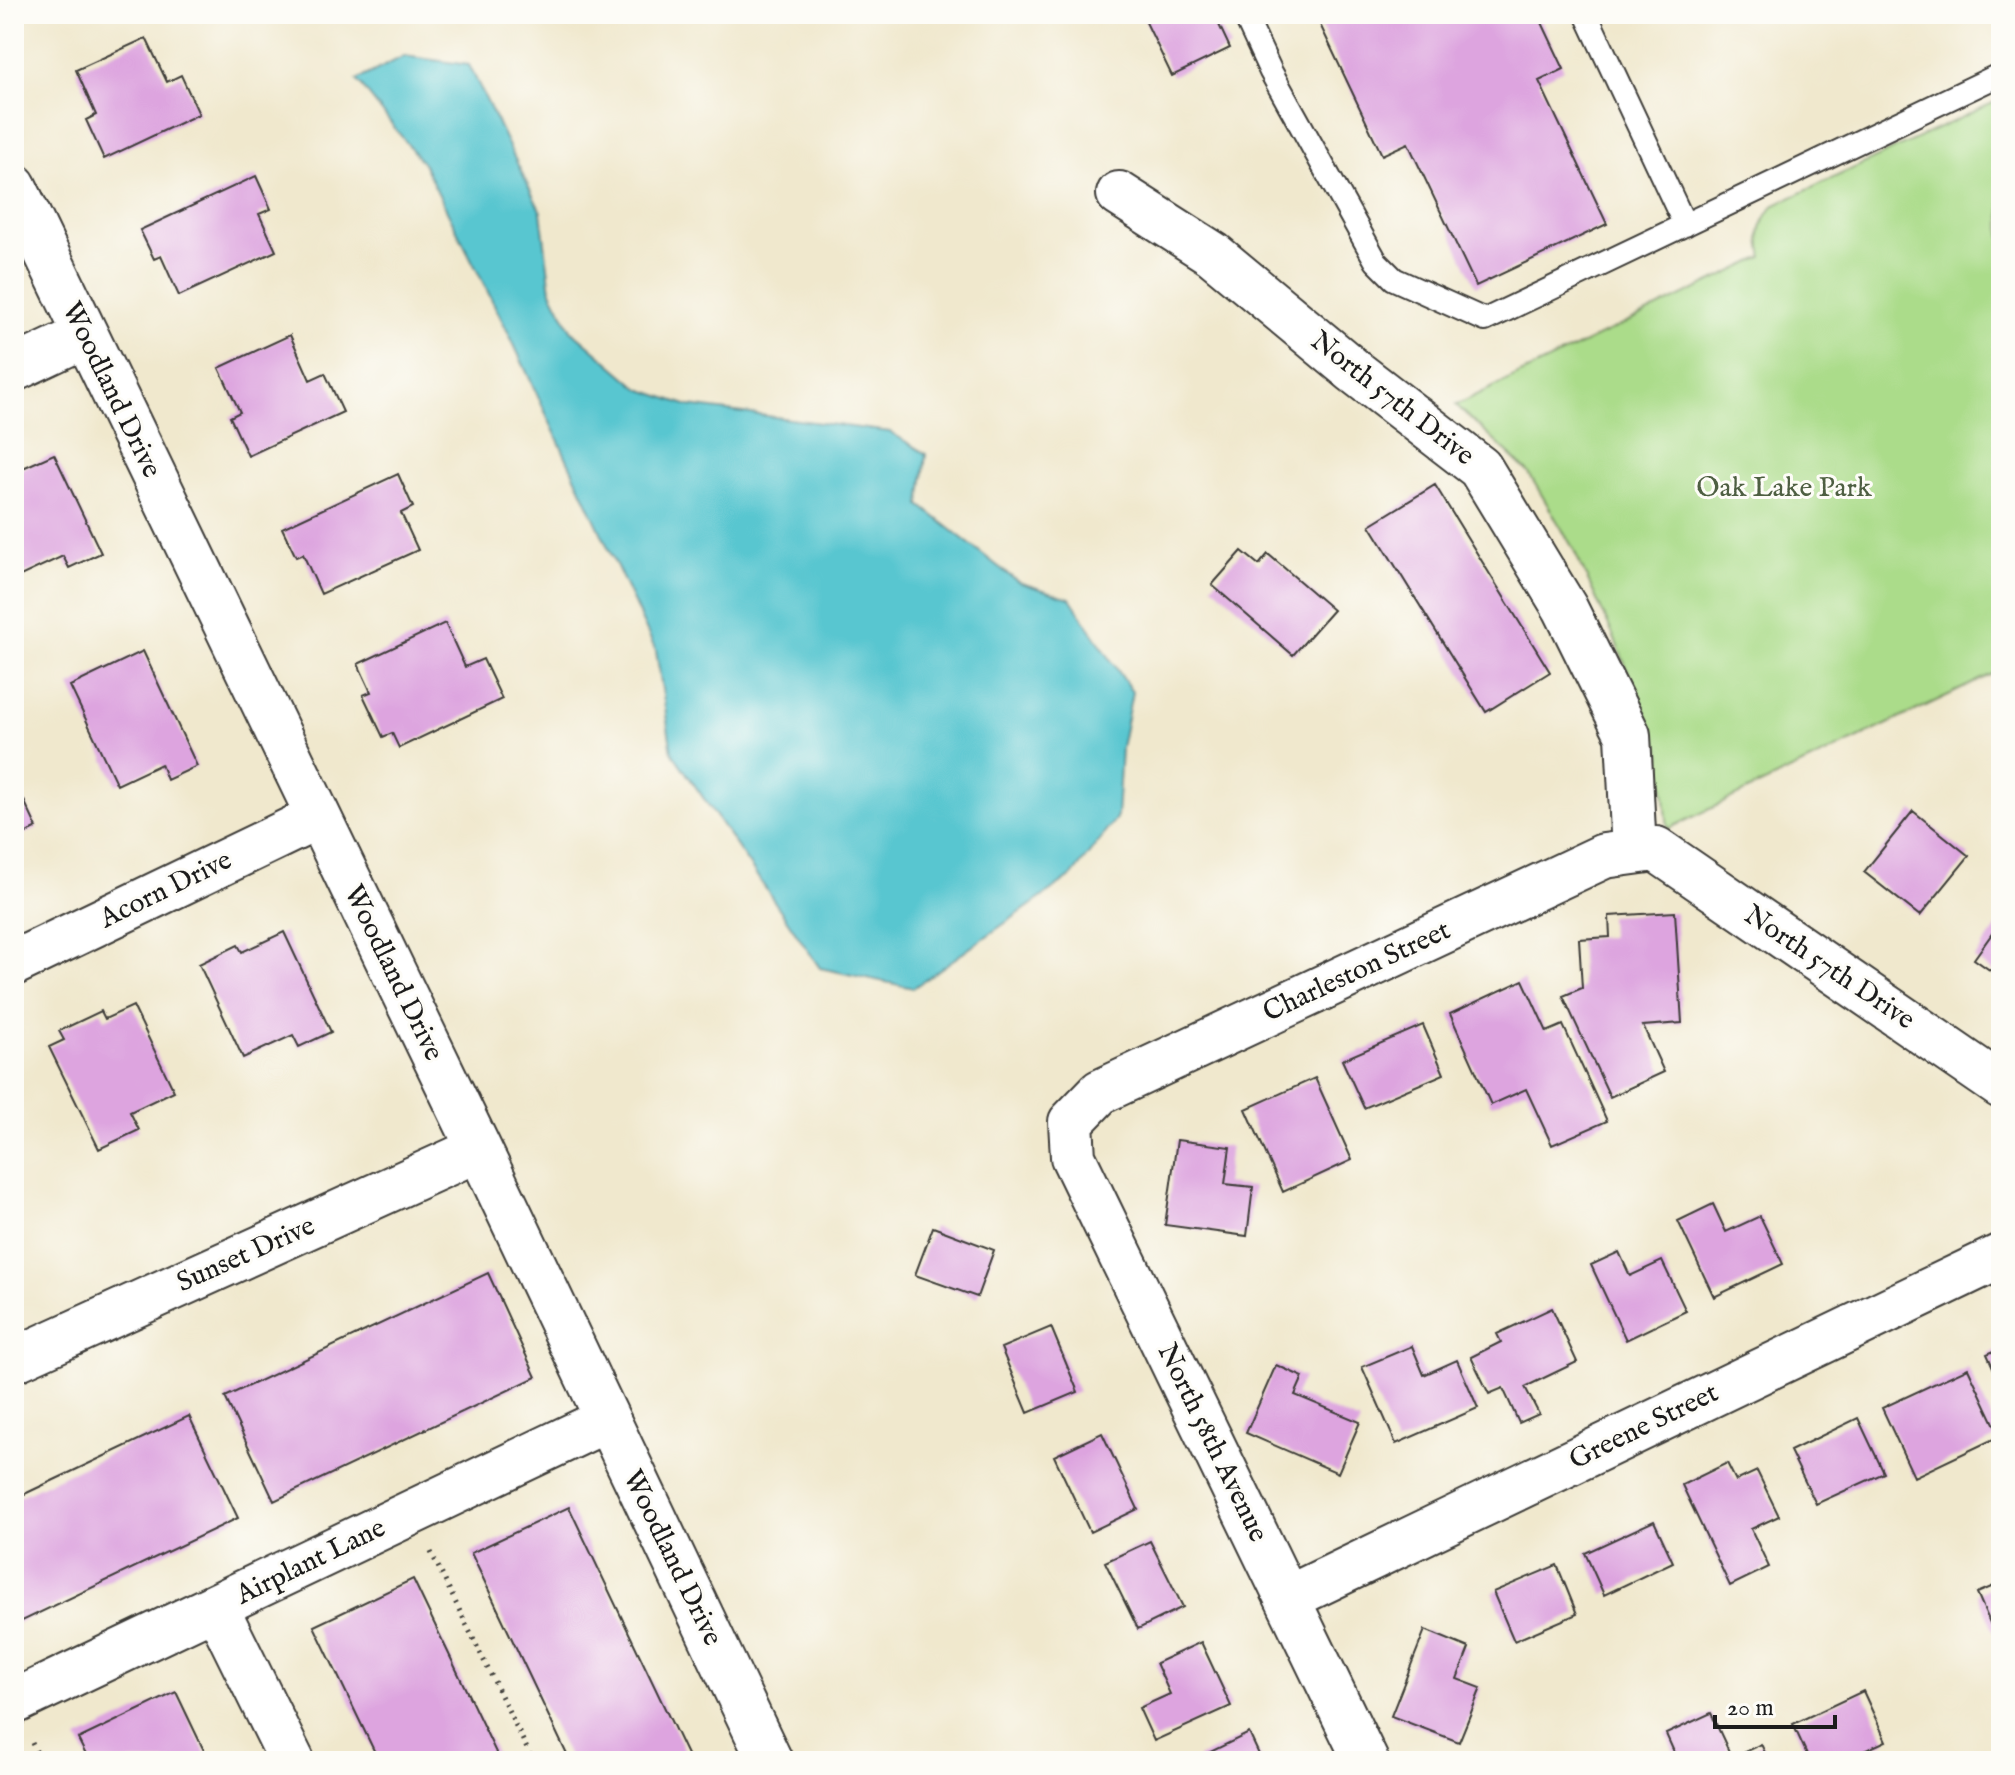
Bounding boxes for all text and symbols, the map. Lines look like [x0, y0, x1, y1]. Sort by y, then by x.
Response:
street label: Woodland Drive [53, 296, 169, 484]
street label: North 57th Drive [1303, 324, 1481, 474]
park label: Oak Lake Park [1696, 471, 1873, 506]
street label: Acorn Drive [93, 843, 238, 937]
street label: Woodland Drive [335, 879, 451, 1067]
street label: North 57th Drive [1737, 898, 1921, 1038]
street label: Charleston Street [1258, 913, 1457, 1031]
street label: Sunset Drive [172, 1209, 321, 1301]
street label: North 58th Avenue [1149, 1338, 1275, 1548]
street label: Greene Street [1564, 1376, 1725, 1478]
street label: Woodland Drive [614, 1464, 730, 1652]
street label: Airplant Lane [230, 1511, 392, 1614]
scale bar [1715, 1679, 1835, 1729]
text: 20 m [1727, 1693, 1774, 1724]

